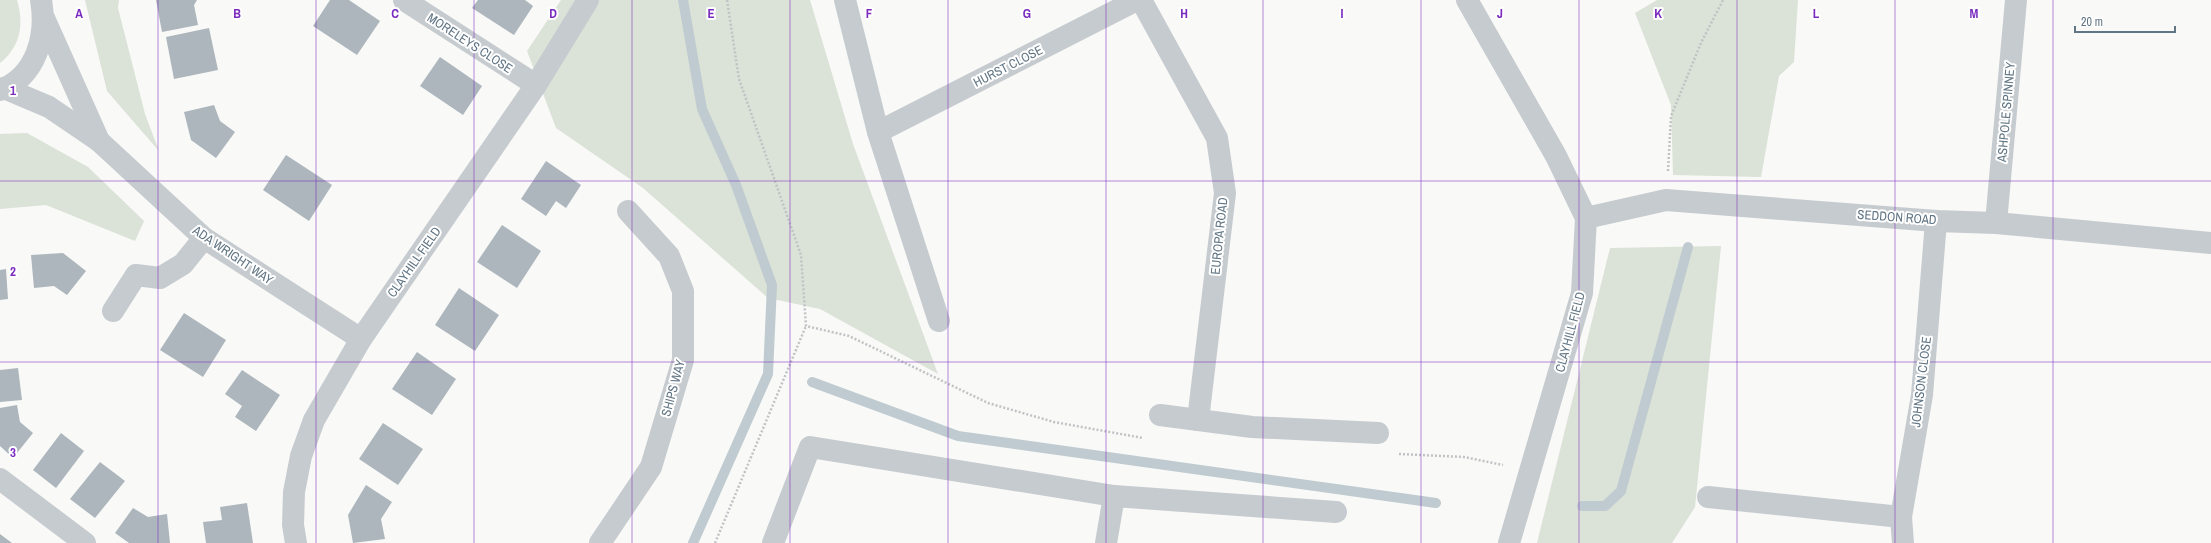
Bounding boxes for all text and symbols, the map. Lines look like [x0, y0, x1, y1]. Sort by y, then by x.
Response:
text: A [75, 5, 83, 22]
text: B [233, 5, 241, 22]
text: C [391, 5, 399, 22]
text: D [549, 5, 557, 22]
text: E [707, 5, 715, 22]
text: F [866, 5, 873, 22]
text: G [1023, 5, 1031, 22]
text: H [1180, 5, 1188, 22]
text: I [1341, 5, 1344, 22]
text: J [1497, 5, 1503, 22]
text: K [1654, 5, 1662, 22]
text: L [1813, 5, 1820, 22]
text: M [1970, 5, 1979, 22]
scale bar [2075, 8, 2175, 34]
street label: MORELEYS CLOSE [424, 9, 516, 77]
text: 20 m [2081, 14, 2103, 30]
street label: HURST CLOSE [970, 41, 1046, 91]
street label: ASHPOLE SPINNEY [1993, 61, 2019, 164]
text: 1 [10, 82, 16, 99]
street label: EUROPA ROAD [1207, 196, 1232, 275]
street label: SEDDON ROAD [1857, 206, 1937, 228]
street label: ADA WRIGHT WAY [189, 221, 276, 288]
street label: CLAYHILL FIELD [383, 223, 445, 301]
text: 2 [10, 263, 16, 280]
street label: CLAYHILL FIELD [1551, 290, 1589, 374]
street label: JOHNSON CLOSE [1907, 336, 1935, 428]
street label: SHIPS WAY [657, 358, 689, 418]
text: 3 [10, 444, 16, 461]

